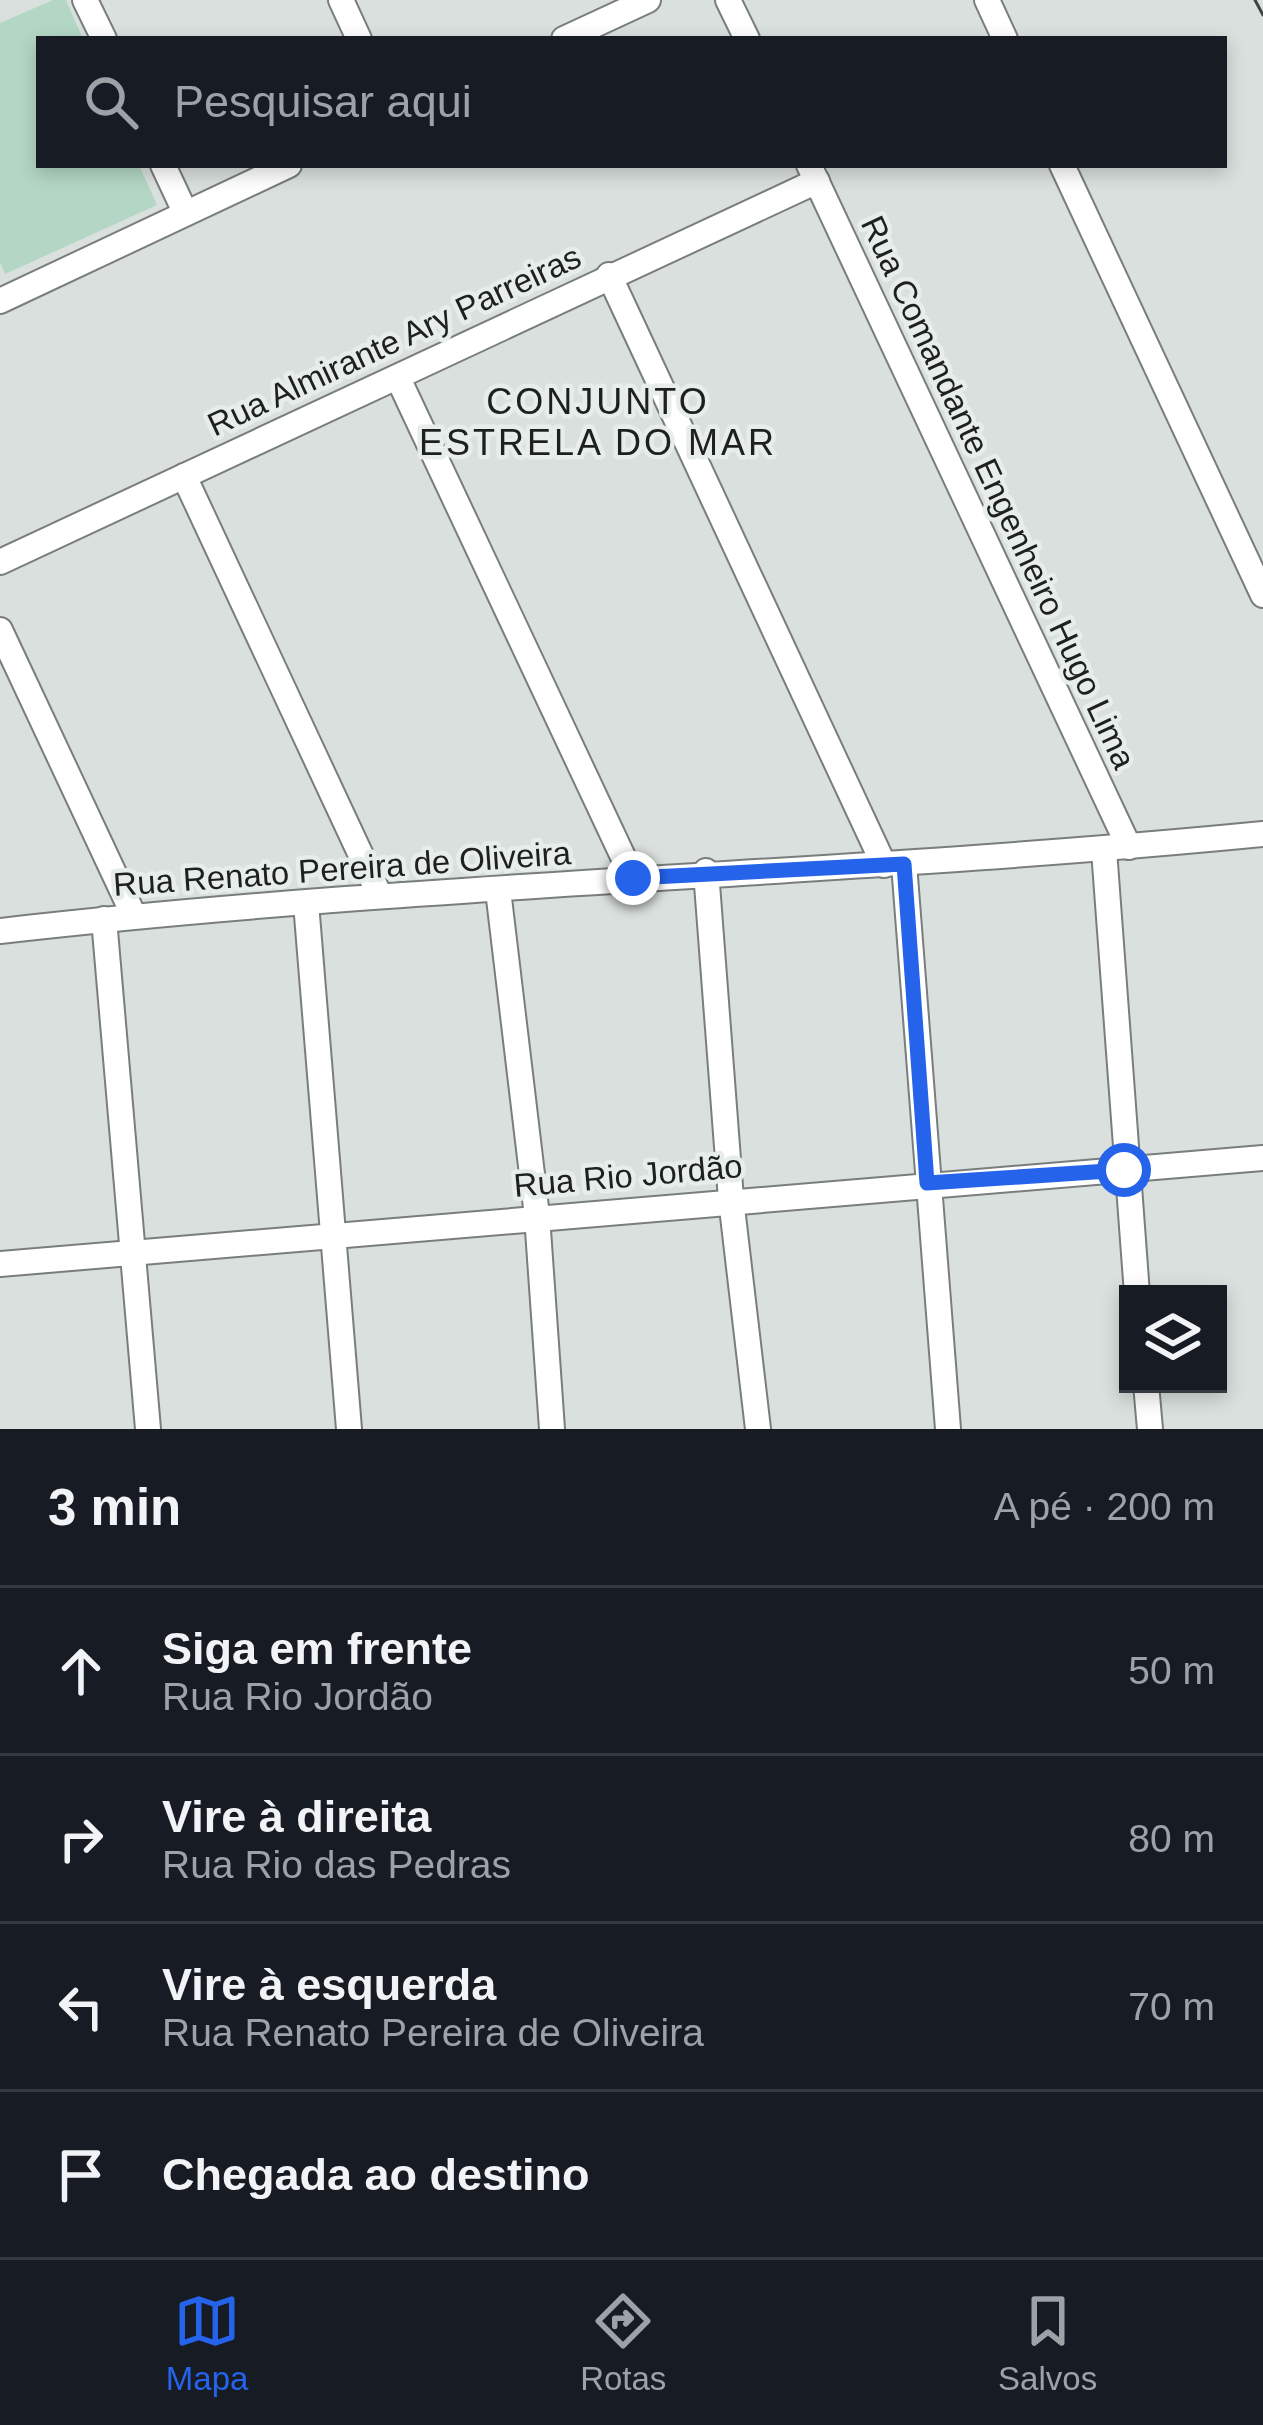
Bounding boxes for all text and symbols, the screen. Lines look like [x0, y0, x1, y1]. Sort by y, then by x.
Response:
search box [36, 36, 1227, 168]
icon: search [78, 69, 144, 135]
text: Pesquisar aqui [174, 76, 472, 127]
street label: Rua Comandante Engenheiro Hugo Lima [854, 210, 1144, 775]
street label: Rua Almirante Ary Parreiras [202, 238, 587, 443]
district label: CONJUNTO ESTRELA DO MAR [419, 381, 777, 463]
street label: Rua Renato Pereira de Oliveira [112, 834, 573, 903]
route end [606, 851, 660, 905]
route start [1097, 1143, 1151, 1197]
street label: Rua Rio Jordão [512, 1147, 744, 1204]
map controls [1119, 1285, 1227, 1393]
button: layers [1119, 1285, 1227, 1393]
text: 3 min [48, 1479, 181, 1536]
text: A pé · 200 m [994, 1485, 1215, 1528]
text: Siga em frente [162, 1623, 472, 1674]
icon: ahead [48, 1638, 114, 1704]
text: 50 m [1128, 1649, 1215, 1692]
text: Rua Rio Jordão [162, 1675, 433, 1718]
text: Vire à direita [162, 1791, 431, 1842]
icon: right [48, 1806, 114, 1872]
text: 80 m [1128, 1817, 1215, 1860]
text: Rua Rio das Pedras [162, 1843, 511, 1886]
text: Vire à esquerda [162, 1959, 496, 2010]
icon: left [48, 1974, 114, 2040]
text: 70 m [1128, 1985, 1215, 2028]
text: Rua Renato Pereira de Oliveira [162, 2011, 704, 2054]
icon: arrive [48, 2142, 114, 2208]
text: Chegada ao destino [162, 2149, 590, 2200]
tab: Mapa [166, 2288, 248, 2398]
tab: Rotas [580, 2288, 666, 2398]
tab: Salvos [998, 2288, 1097, 2398]

